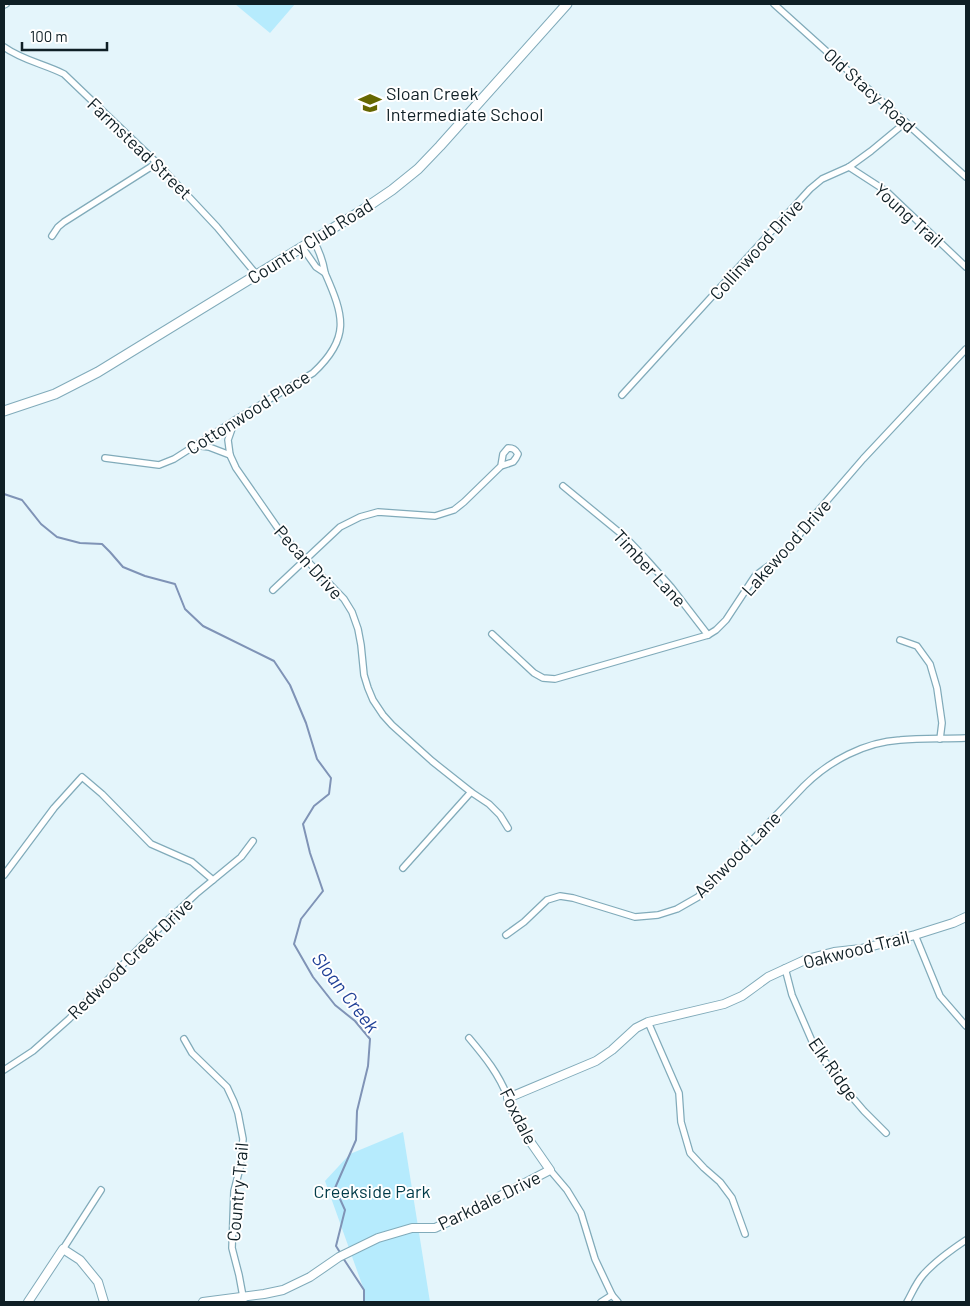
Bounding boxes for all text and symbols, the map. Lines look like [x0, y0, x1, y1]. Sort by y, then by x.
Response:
scale bar [22, 20, 108, 52]
text: 100 m [30, 27, 68, 45]
street label: Old Stacy Road [820, 43, 920, 137]
place label: Sloan Creek Intermediate School [386, 82, 543, 125]
school or university icon: Sloan Creek Intermediate School [357, 90, 383, 116]
street label: Farmstead Street [83, 93, 197, 203]
street label: Young Trail [870, 178, 948, 252]
street label: Country Club Road [243, 194, 377, 288]
street label: Collinwood Drive [705, 194, 807, 304]
street label: Cottonwood Place [182, 365, 314, 459]
street label: Lakewood Drive [737, 494, 835, 600]
street label: Pecan Drive [270, 520, 348, 604]
street label: Timber Lane [609, 525, 691, 611]
street label: Ashwood Lane [689, 806, 785, 902]
street label: Redwood Creek Drive [63, 893, 197, 1023]
street label: Oakwood Trail [801, 925, 911, 973]
water label: Sloan Creek [308, 947, 385, 1037]
street label: Elk Ridge [804, 1033, 864, 1105]
street label: Foxdale [496, 1084, 542, 1148]
street label: Country Trail [222, 1142, 252, 1242]
street label: Parkdale Drive [434, 1166, 544, 1234]
park label: Creekside Park [313, 1180, 431, 1202]

